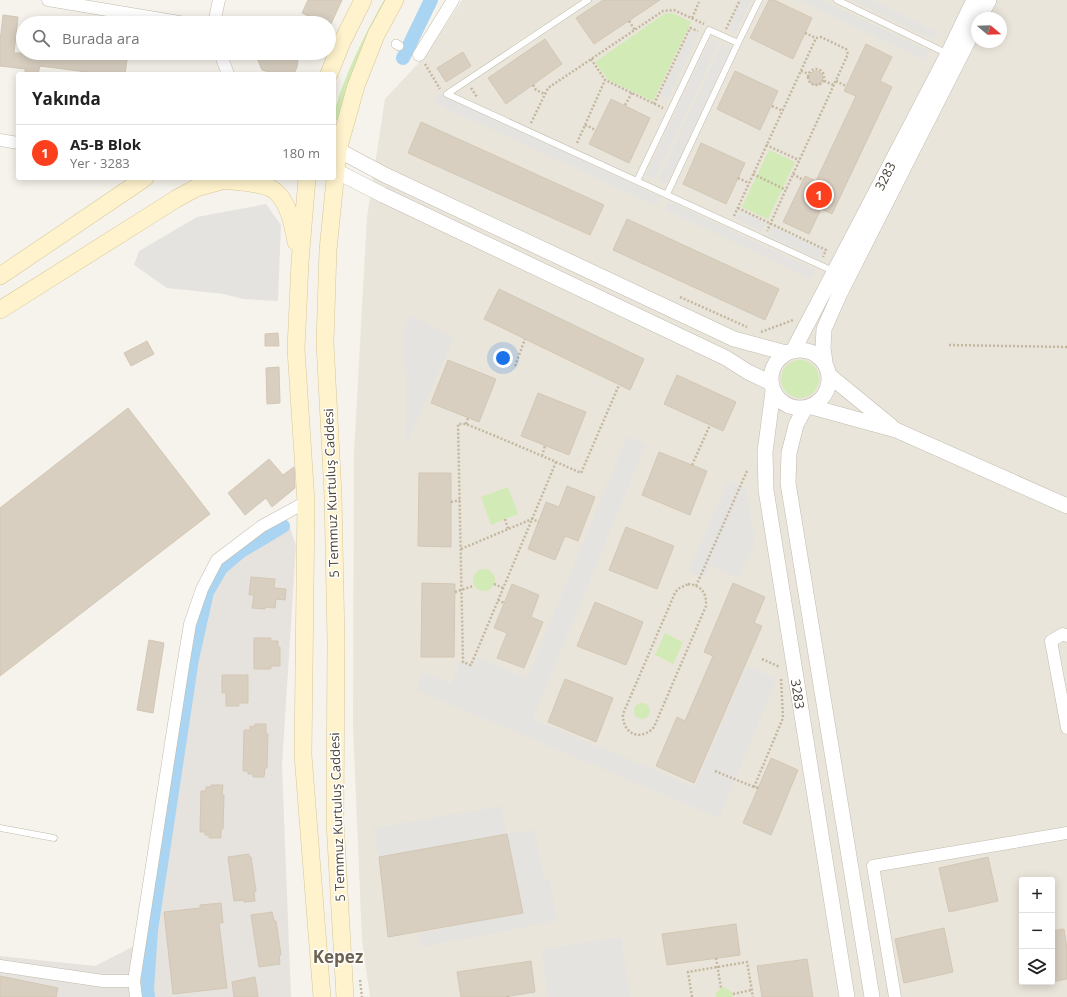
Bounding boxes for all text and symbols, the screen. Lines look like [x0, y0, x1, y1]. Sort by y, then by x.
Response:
north arrow [971, 12, 1007, 48]
search box [16, 16, 336, 60]
icon: search [30, 27, 52, 49]
text: Burada ara [62, 28, 140, 48]
text: Yakında [32, 87, 101, 110]
text: A5-B Blok [70, 134, 141, 154]
text: 1 [41, 144, 49, 162]
text: 180 m [282, 144, 320, 162]
text: Yer · 3283 [70, 154, 130, 172]
street label: 3283 [870, 159, 900, 193]
pin: 1 [806, 180, 832, 210]
your location [493, 348, 513, 368]
street label: 5 Temmuz Kurtuluş Caddesi [319, 408, 343, 578]
street label: 3283 [787, 678, 809, 710]
street label: 5 Temmuz Kurtuluş Caddesi [325, 732, 349, 902]
map controls [1019, 877, 1055, 985]
button: + [1019, 877, 1055, 913]
button: − [1019, 913, 1055, 949]
district label: Kepez [313, 945, 363, 968]
button: layers [1019, 949, 1055, 985]

